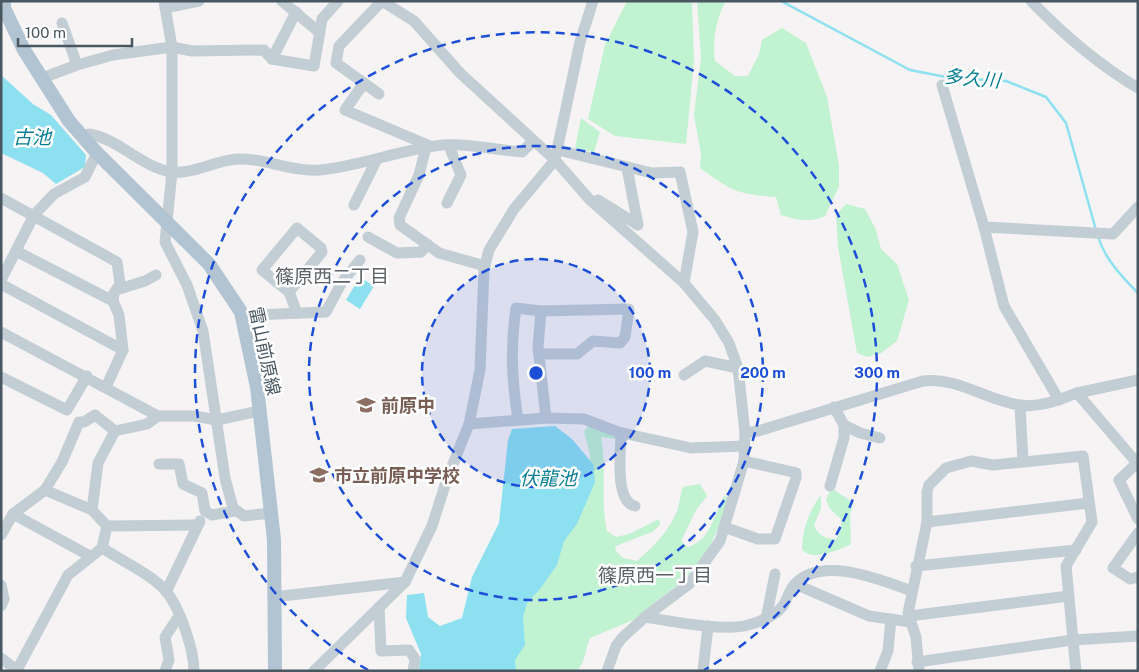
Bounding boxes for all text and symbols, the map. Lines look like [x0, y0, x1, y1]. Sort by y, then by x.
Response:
scale bar [18, 15, 131, 47]
text: 100 m [25, 24, 66, 41]
water label: 多久川 [943, 65, 1003, 92]
water label: 古池 [13, 126, 53, 148]
district label: 篠原西二丁目 [275, 265, 389, 287]
street label: 雷山前原線 [245, 305, 285, 397]
centre of rings [527, 364, 545, 382]
text: 100 m [629, 364, 671, 381]
text: 200 m [740, 364, 786, 381]
text: 300 m [854, 364, 900, 381]
school or university icon: 前原中 [355, 394, 377, 416]
place label: 前原中 [381, 395, 435, 416]
school or university icon: 市立前原中学校 [308, 464, 330, 486]
place label: 市立前原中学校 [334, 465, 460, 486]
water label: 伏龍池 [519, 467, 578, 489]
district label: 篠原西一丁目 [598, 564, 712, 586]

